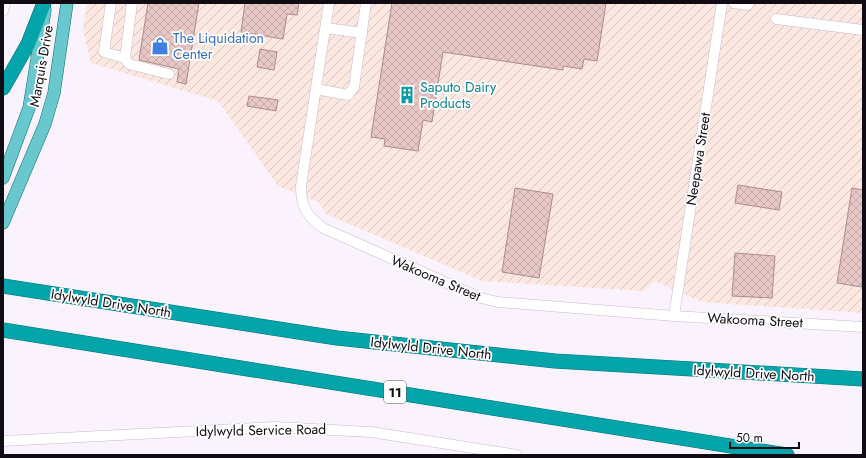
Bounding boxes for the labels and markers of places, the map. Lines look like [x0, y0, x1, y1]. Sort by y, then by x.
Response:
place label: The Liquidation Center [173, 28, 264, 64]
shop icon: The Liquidation Center [150, 36, 170, 56]
place label: Saputo Dairy Products [420, 77, 497, 113]
building icon: Saputo Dairy Products [397, 85, 417, 105]

